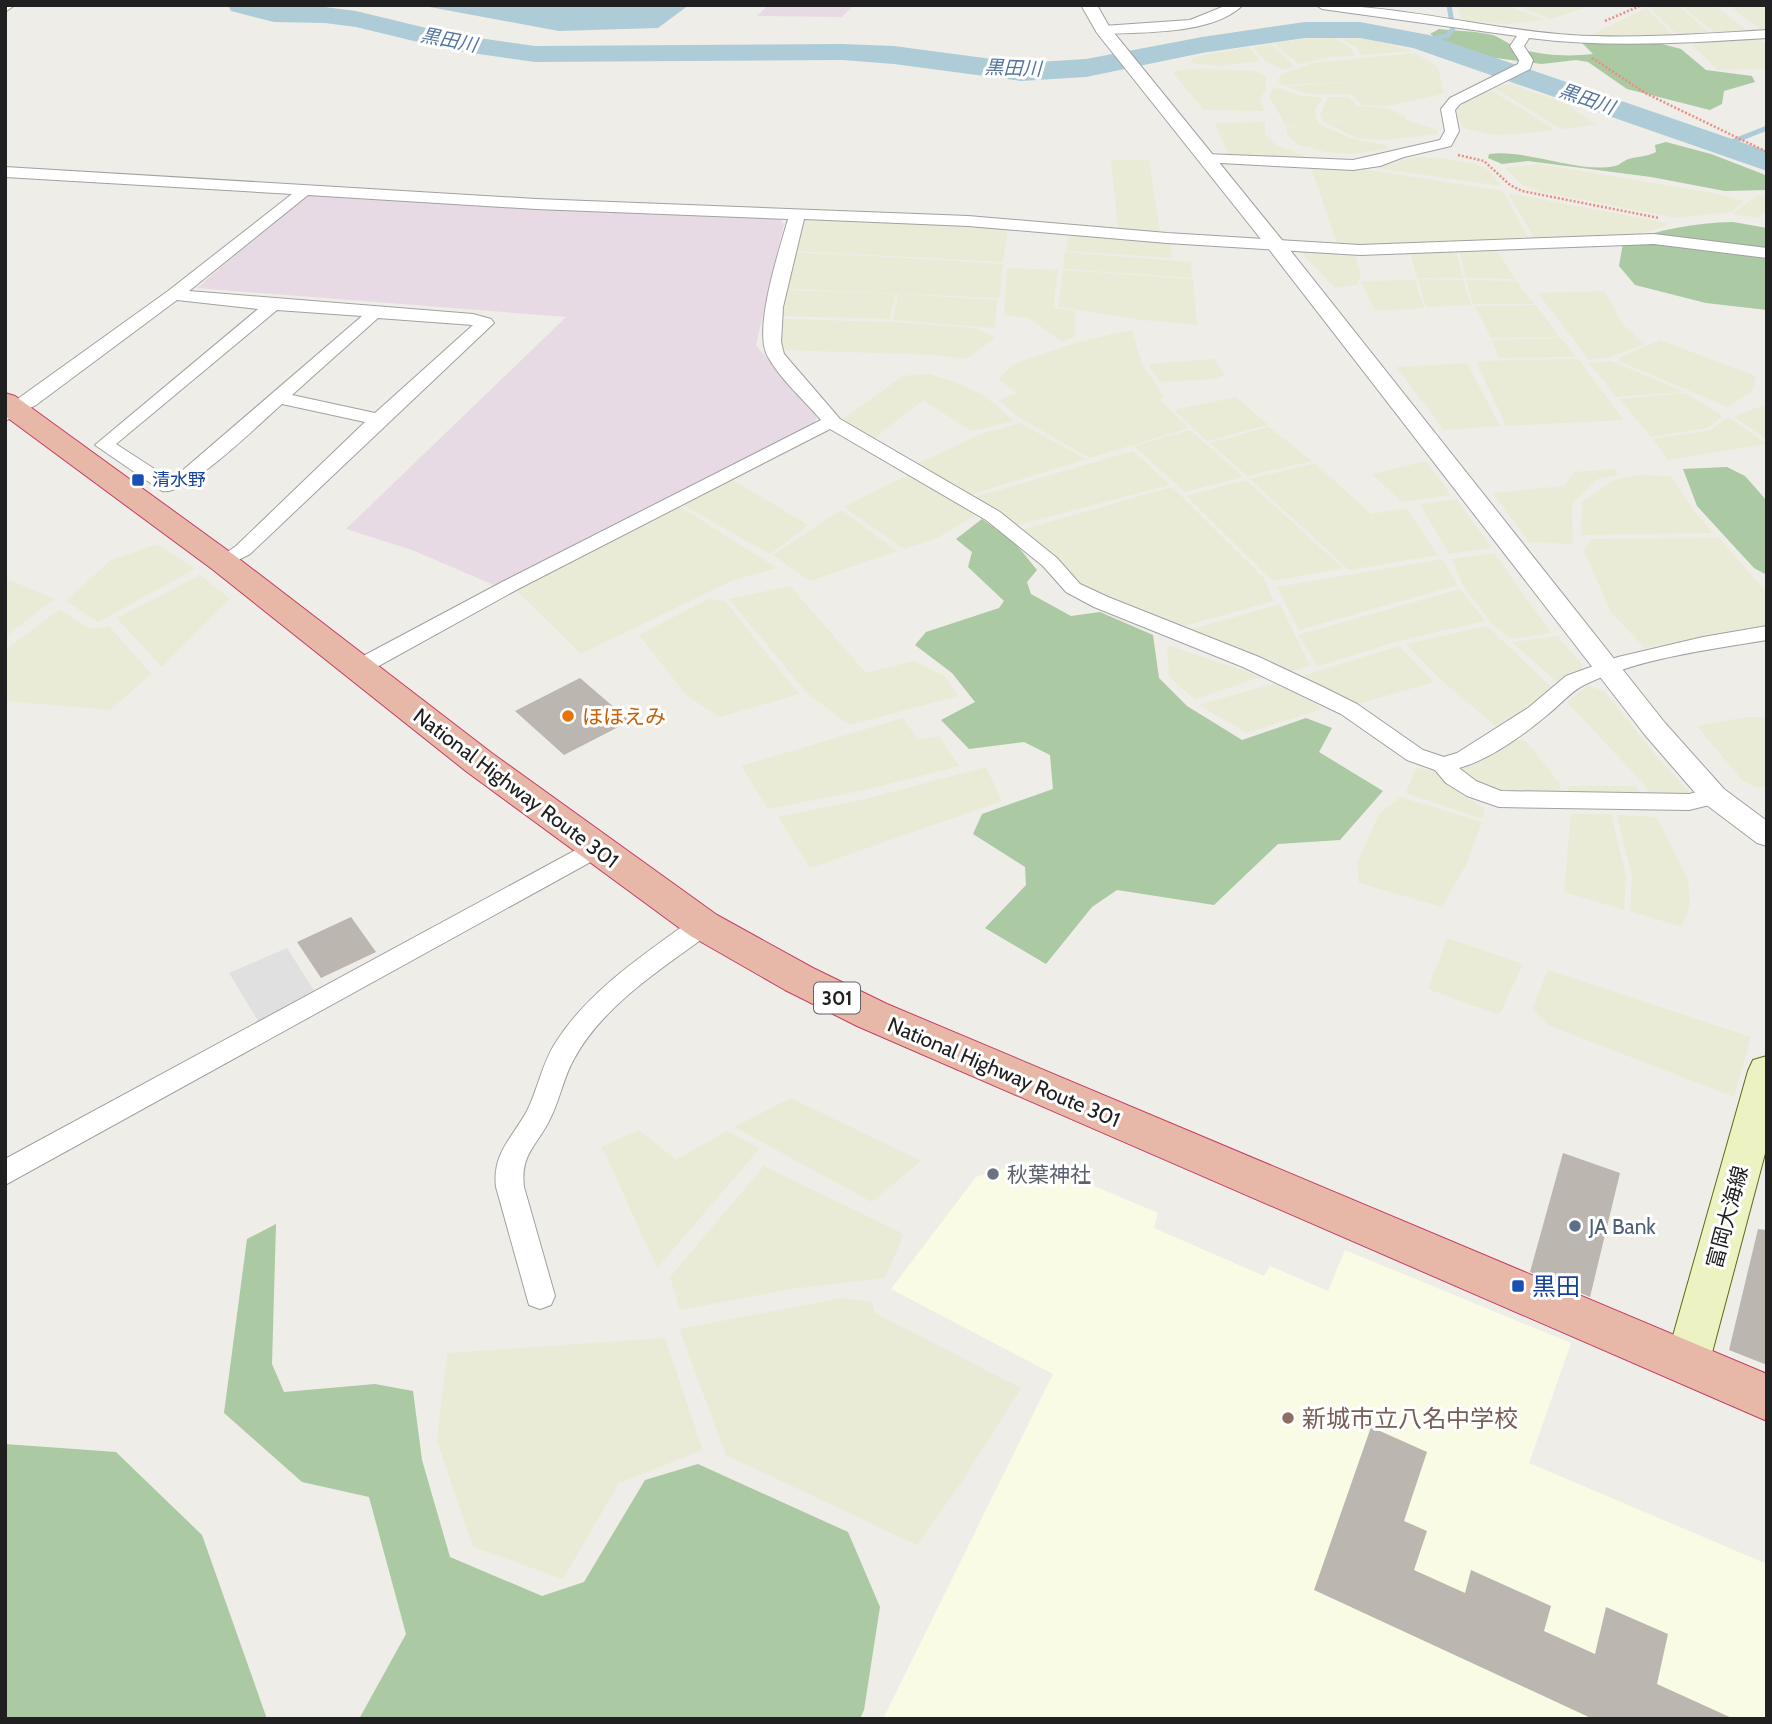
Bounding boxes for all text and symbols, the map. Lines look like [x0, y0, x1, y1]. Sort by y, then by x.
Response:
water label: 黒田川 [419, 23, 481, 57]
water label: 黒田川 [984, 56, 1044, 81]
water label: 黒田川 [1556, 79, 1620, 120]
place label: 清水野 [152, 469, 206, 491]
marker: 清水野 [130, 472, 146, 488]
street label: National Highway Route 301 [409, 703, 623, 873]
place label: ほほえみ [582, 704, 666, 729]
marker: ほほえみ [560, 708, 576, 724]
road number: 301 [814, 982, 860, 1014]
street label: National Highway Route 301 [884, 1012, 1124, 1132]
place label: 秋葉神社 [1007, 1162, 1091, 1187]
street label: 富岡大海線 [1701, 1163, 1753, 1271]
marker: 秋葉神社 [985, 1166, 1001, 1182]
place label: JA Bank [1588, 1214, 1656, 1239]
marker: JA Bank [1567, 1218, 1583, 1234]
place label: 黒田 [1532, 1272, 1580, 1301]
marker: 黒田 [1510, 1278, 1526, 1294]
place label: 新城市立八名中学校 [1302, 1404, 1518, 1433]
marker: 新城市立八名中学校 [1280, 1410, 1296, 1426]

